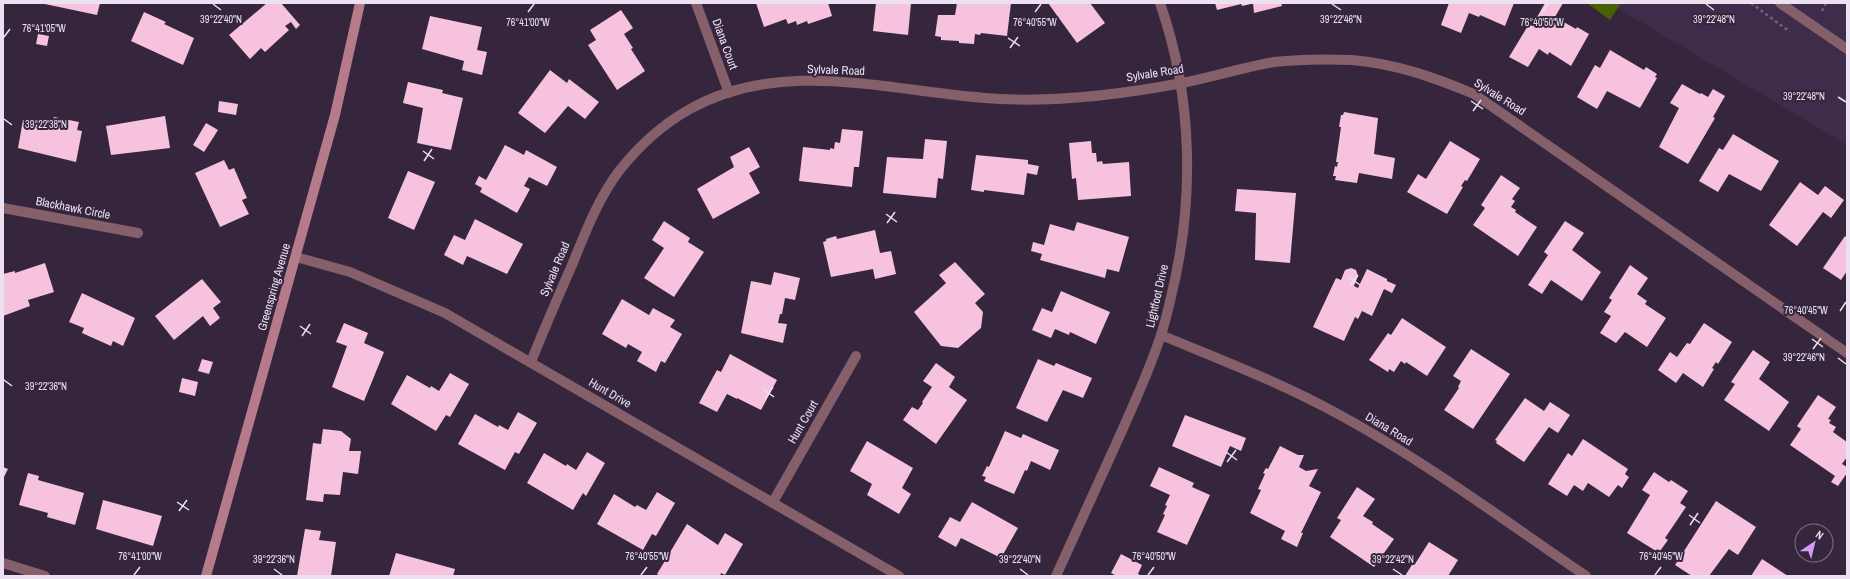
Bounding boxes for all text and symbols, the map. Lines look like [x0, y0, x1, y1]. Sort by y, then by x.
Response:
text: 39°22'40"N [200, 13, 242, 26]
text: 39°22'46"N [1320, 13, 1362, 26]
text: 39°22'48"N [1693, 13, 1735, 26]
text: 76°41'00"W [506, 16, 550, 29]
street label: Diana Court [708, 16, 742, 72]
text: 76°40'55"W [1013, 16, 1057, 29]
text: 76°40'50"W [1520, 16, 1564, 29]
text: 76°41'05"W [22, 22, 66, 35]
street label: Sylvale Road [807, 61, 865, 79]
street label: Sylvale Road [1125, 61, 1185, 85]
street label: Sylvale Road [1471, 75, 1529, 119]
text: 39°22'48"N [1783, 90, 1825, 103]
text: 39°22'38"N [25, 118, 67, 131]
street label: Blackhawk Circle [34, 193, 112, 223]
street label: Sylvale Road [536, 239, 574, 299]
street label: Greenspring Avenue [254, 241, 294, 333]
street label: Lightfoot Drive [1142, 263, 1172, 329]
text: 76°40'45"W [1784, 304, 1828, 317]
text: 39°22'46"N [1783, 351, 1825, 364]
street label: Hunt Drive [586, 374, 634, 412]
text: 39°22'36"N [25, 380, 67, 393]
street label: Hunt Court [784, 397, 822, 447]
street label: Diana Road [1362, 409, 1416, 449]
north arrow [1794, 523, 1834, 563]
text: N [1813, 527, 1826, 542]
text: 76°41'00"W [118, 550, 162, 563]
text: 76°40'55"W [625, 550, 669, 563]
text: 76°40'50"W [1132, 550, 1176, 563]
text: 76°40'45"W [1639, 550, 1683, 563]
text: 39°22'36"N [253, 553, 295, 566]
text: 39°22'40"N [999, 553, 1041, 566]
text: 39°22'42"N [1372, 553, 1414, 566]

